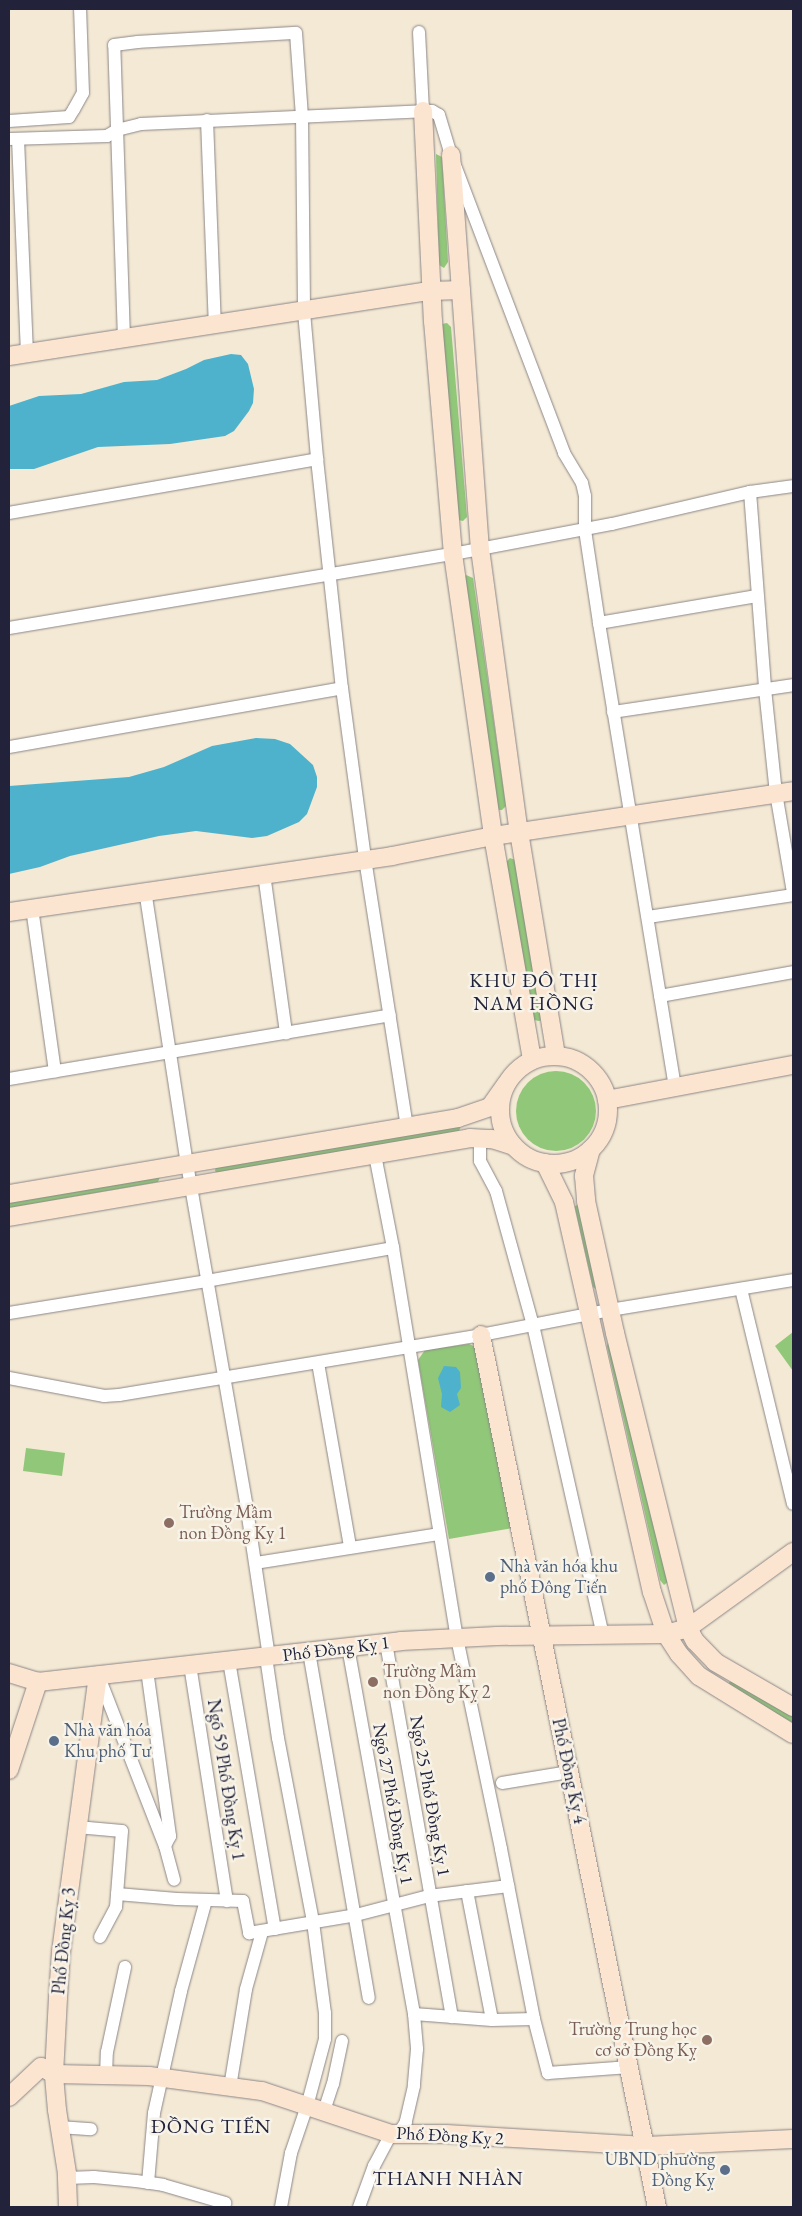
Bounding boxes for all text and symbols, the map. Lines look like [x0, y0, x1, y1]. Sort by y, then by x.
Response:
district label: KHU ĐÔ THỊ NAM HỒNG [468, 969, 600, 1016]
place label: Trường Mầm non Đồng Kỵ 1 [179, 1502, 286, 1545]
marker: Trường Mầm non Đồng Kỵ 1 [163, 1517, 175, 1529]
place label: Nhà văn hóa khu phố Đông Tiến [500, 1556, 618, 1598]
marker: Nhà văn hóa khu phố Đông Tiến [484, 1571, 496, 1583]
street label: Phố Đồng Kỵ 1 [281, 1632, 391, 1666]
place label: Trường Mầm non Đồng Kỵ 2 [383, 1661, 490, 1704]
marker: Trường Mầm non Đồng Kỵ 2 [367, 1676, 379, 1688]
street label: Ngõ 59 Phố Đồng Kỵ 1 [203, 1698, 249, 1862]
street label: Ngõ 25 Phố Đồng Kỵ 1 [405, 1714, 455, 1878]
street label: Phố Đồng Kỵ 4 [547, 1716, 591, 1826]
place label: Nhà văn hóa Khu phố Tư [64, 1720, 152, 1762]
street label: Ngõ 27 Phố Đồng Kỵ 1 [368, 1722, 418, 1886]
marker: Nhà văn hóa Khu phố Tư [48, 1735, 60, 1747]
street label: Phố Đồng Kỵ 3 [48, 1886, 80, 1996]
place label: Trường Trung học cơ sở Đồng Kỵ [568, 2019, 697, 2062]
marker: Trường Trung học cơ sở Đồng Kỵ [701, 2034, 713, 2046]
district label: ĐỒNG TIẾN [150, 2114, 272, 2138]
street label: Phố Đồng Kỵ 2 [396, 2122, 504, 2150]
place label: UBND phường Đồng Kỵ [605, 2149, 715, 2192]
marker: UBND phường Đồng Kỵ [719, 2164, 731, 2176]
district label: THANH NHÀN [371, 2166, 525, 2190]

